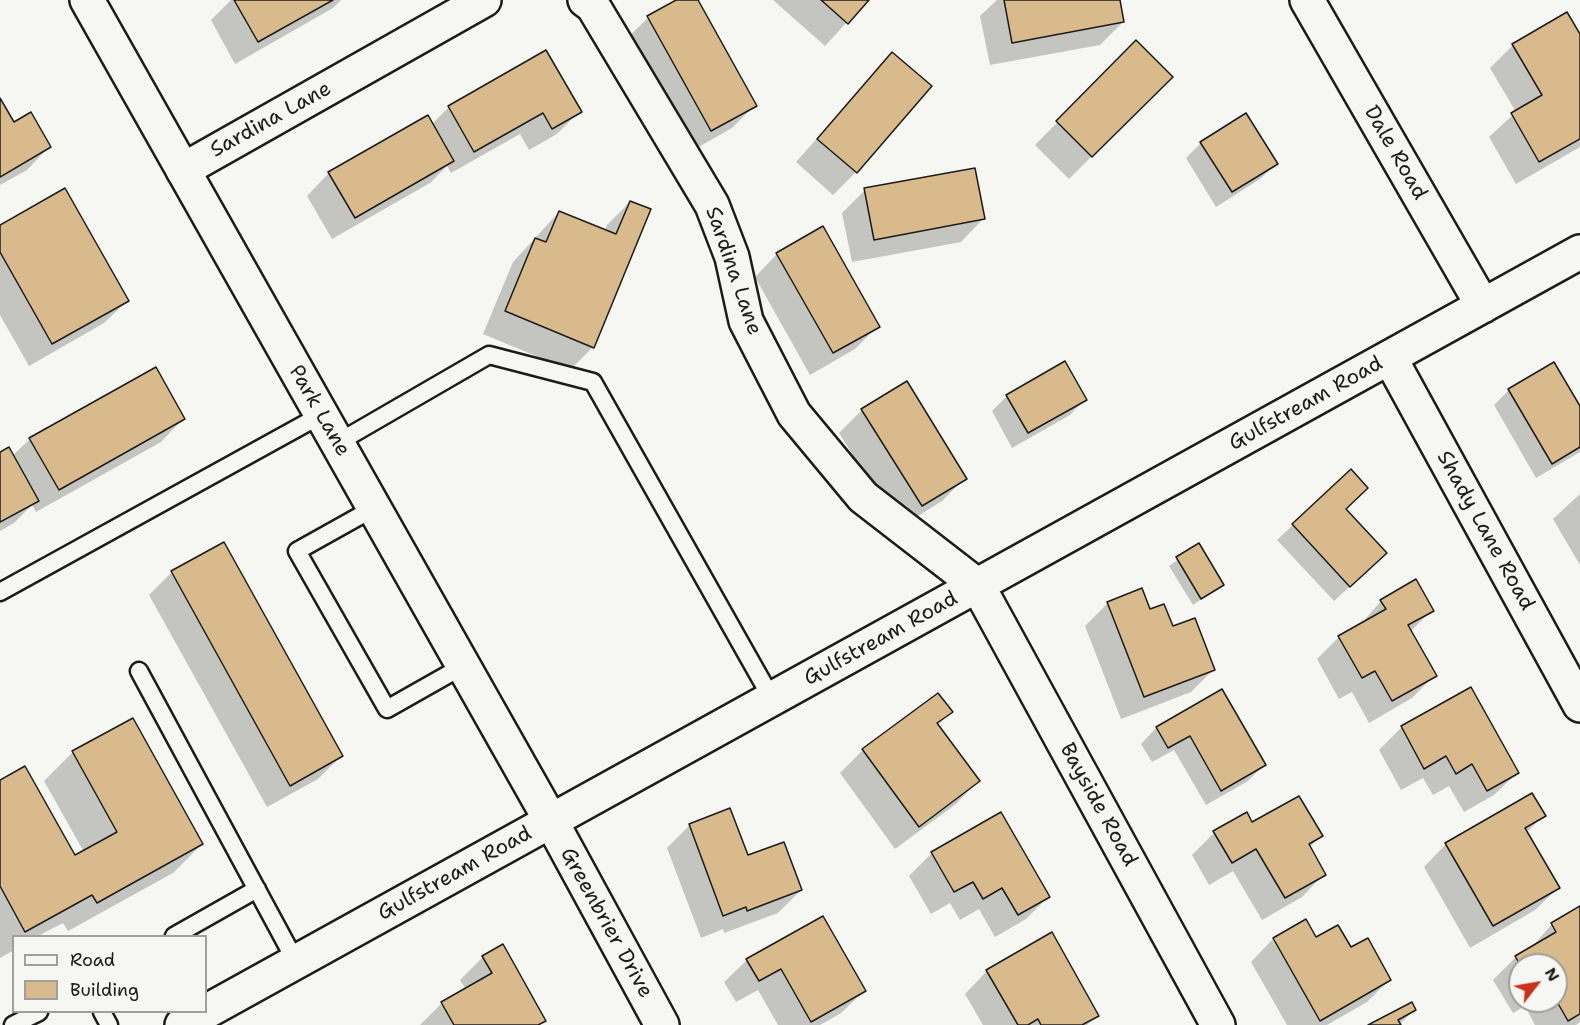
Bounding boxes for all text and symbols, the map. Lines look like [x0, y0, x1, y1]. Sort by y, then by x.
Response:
street label: Sardina Lane [206, 76, 336, 164]
street label: Dale Road [1358, 102, 1432, 204]
street label: Sardina Lane [699, 204, 767, 338]
street label: Gulfstream Road [1225, 351, 1387, 457]
street label: Park Lane [283, 361, 355, 461]
street label: Shady Lane Road [1431, 447, 1539, 615]
street label: Gulfstream Road [800, 586, 962, 692]
street label: Bayside Road [1054, 739, 1142, 871]
street label: Gulfstream Road [374, 821, 536, 927]
street label: Greenbrier Drive [554, 843, 658, 1003]
legend [12, 935, 207, 1013]
text: Road [70, 948, 115, 972]
north arrow [1508, 953, 1568, 1013]
text: N [1540, 964, 1564, 985]
text: Building [70, 978, 139, 1002]

